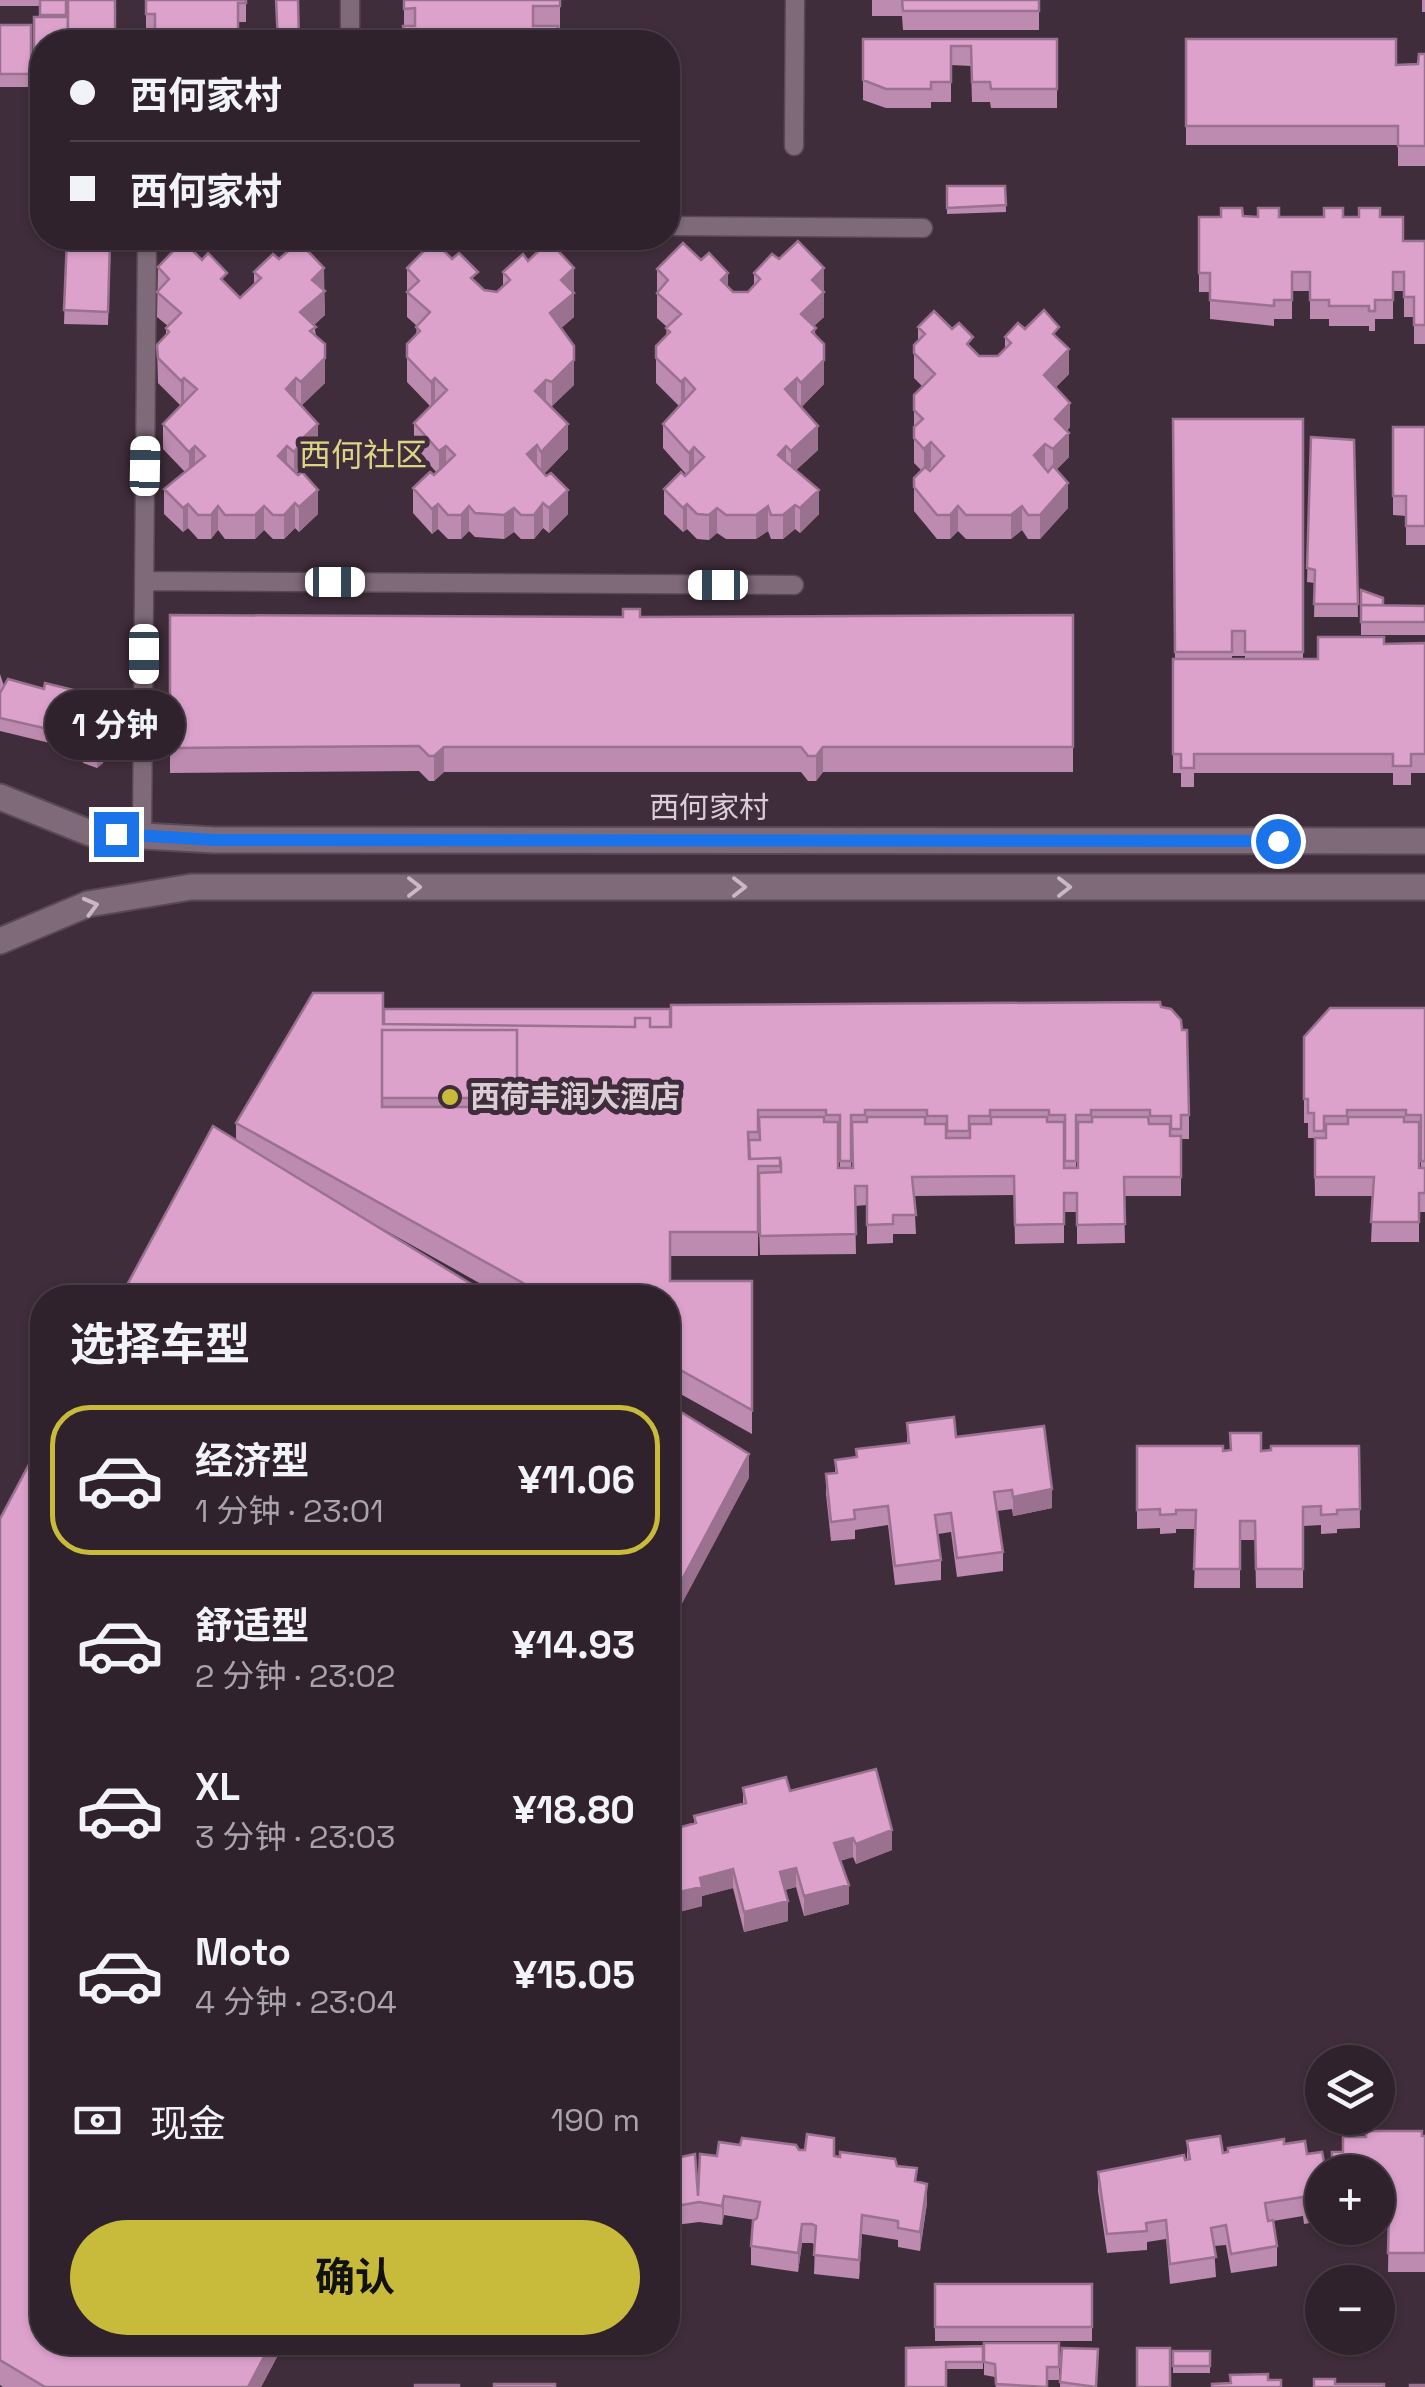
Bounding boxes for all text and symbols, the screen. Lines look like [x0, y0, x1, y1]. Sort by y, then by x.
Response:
text: 西何家村 [130, 72, 282, 120]
text: 西何家村 [130, 168, 282, 216]
district label: 西何社区 [299, 435, 427, 475]
car [129, 436, 161, 496]
car [305, 567, 365, 597]
car [688, 570, 748, 600]
car [129, 624, 159, 684]
callout: 1 分钟 [46, 689, 186, 759]
text: 1 分钟 [72, 705, 158, 745]
street label: 西何家村 [649, 788, 769, 827]
route end [94, 812, 139, 857]
route start [1256, 819, 1301, 864]
one-way arrow [406, 876, 422, 898]
one-way arrow [732, 876, 747, 898]
one-way arrow [1056, 876, 1072, 898]
one-way arrow [81, 896, 99, 917]
place label: 西荷丰润大酒店 [470, 1077, 680, 1116]
marker: 西荷丰润大酒店 [439, 1086, 461, 1108]
text: 选择车型 [70, 1316, 250, 1373]
icon: car [75, 1435, 165, 1525]
text: 经济型 [195, 1437, 309, 1485]
text: ¥11.06 [518, 1456, 635, 1504]
text: 1 分钟 · 23:01 [195, 1491, 384, 1531]
icon: car [75, 1600, 165, 1690]
text: 舒适型 [195, 1602, 309, 1650]
text: ¥14.93 [512, 1621, 635, 1669]
text: 2 分钟 · 23:02 [195, 1656, 395, 1696]
text: XL [195, 1763, 240, 1811]
icon: car [75, 1765, 165, 1855]
text: ¥18.80 [513, 1786, 635, 1834]
text: 3 分钟 · 23:03 [195, 1817, 395, 1857]
text: Moto [195, 1928, 291, 1976]
icon: car [75, 1930, 165, 2020]
text: ¥15.05 [513, 1951, 635, 1999]
text: 4 分钟 · 23:04 [195, 1982, 397, 2022]
map controls [1305, 2045, 1395, 2355]
button: layers [1305, 2045, 1395, 2135]
icon: cash [70, 2093, 125, 2148]
text: 现金 [150, 2100, 226, 2148]
text: 190 m [551, 2100, 640, 2140]
button: + [1305, 2155, 1395, 2245]
button: 确认 [70, 2220, 640, 2335]
button: − [1305, 2265, 1395, 2355]

